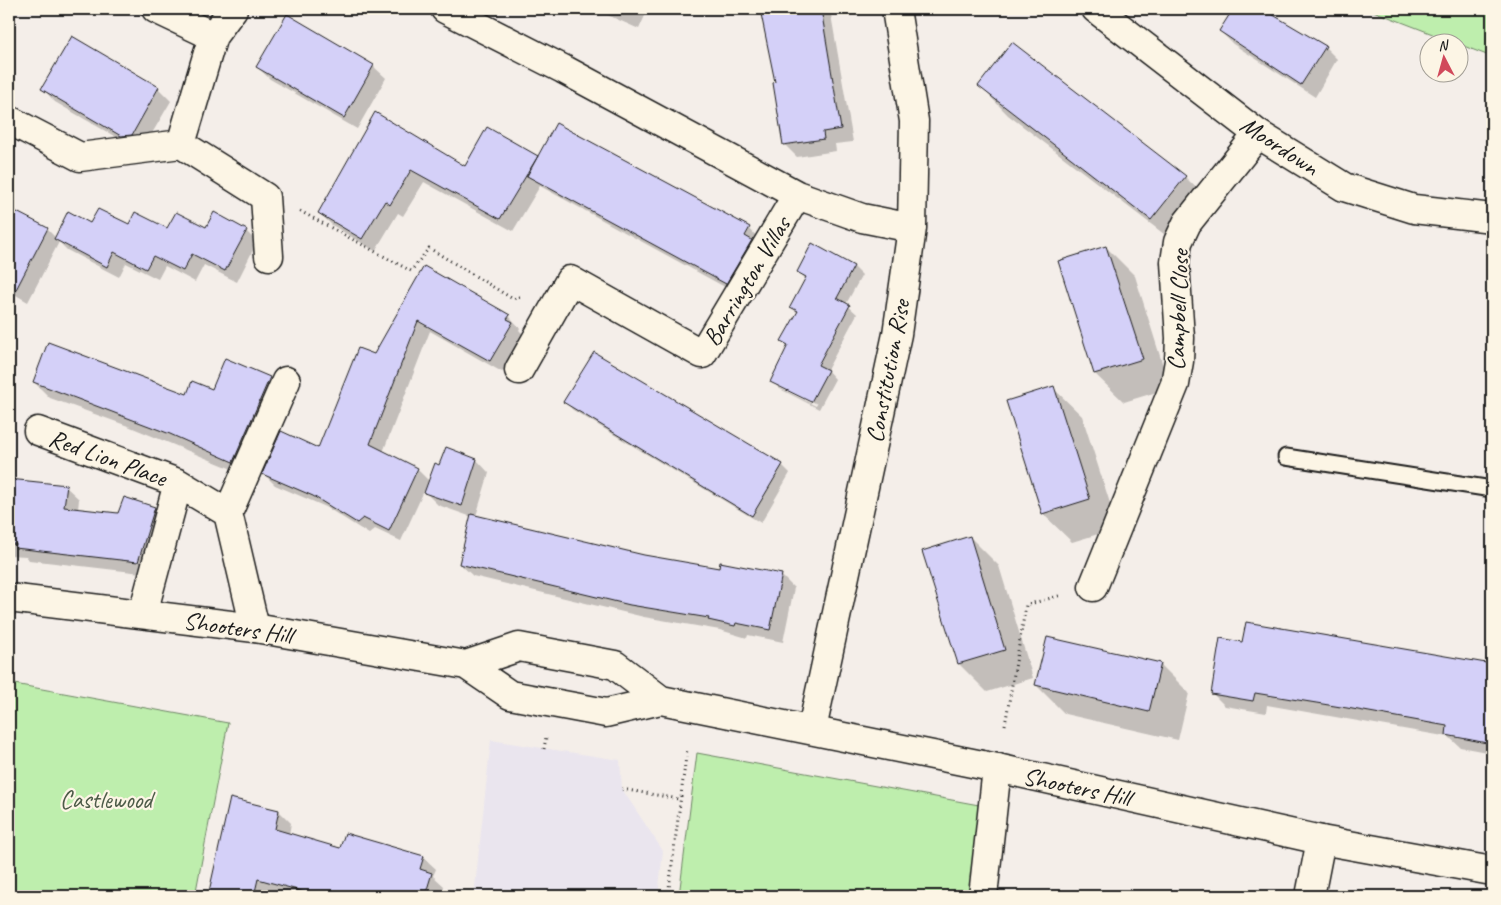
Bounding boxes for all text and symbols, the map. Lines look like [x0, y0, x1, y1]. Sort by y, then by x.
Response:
north arrow [1418, 32, 1468, 82]
text: N [1437, 36, 1450, 54]
street label: Moordown [1234, 109, 1325, 183]
street label: Barrington Villas [696, 209, 799, 352]
street label: Campbell Close [1160, 247, 1196, 371]
street label: Constitution Rise [858, 295, 918, 445]
street label: Red Lion Place [45, 422, 172, 495]
street label: Shooters Hill [182, 605, 299, 652]
street label: Shooters Hill [1020, 760, 1138, 815]
park label: Castlewood [60, 784, 156, 816]

